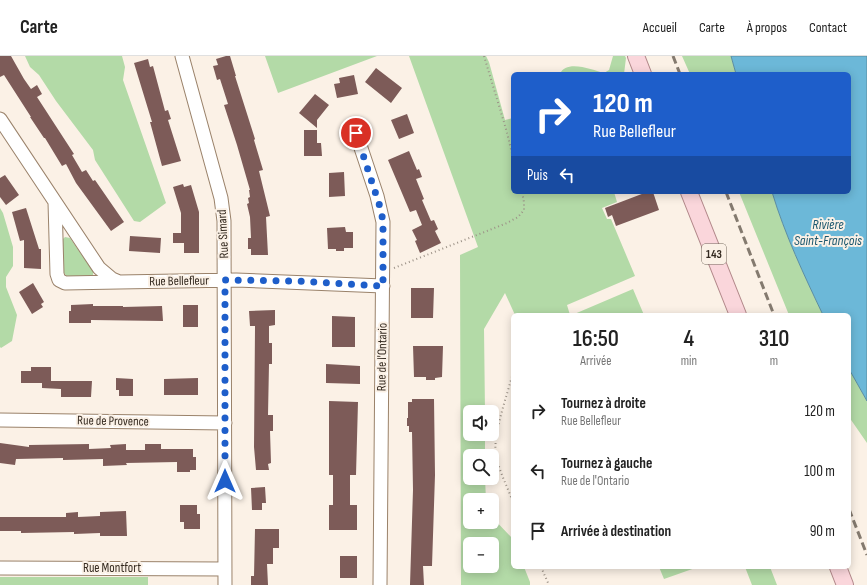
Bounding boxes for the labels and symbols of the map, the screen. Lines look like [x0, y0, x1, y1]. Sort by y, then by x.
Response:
pin [339, 116, 373, 150]
street label: Rue Simard [214, 209, 232, 259]
water label: Rivière Saint-François [794, 216, 862, 249]
road number: 143 [702, 244, 726, 264]
street label: Rue Bellefleur [149, 272, 209, 290]
street label: Rue de l'Ontario [373, 323, 391, 391]
street label: Rue de Provence [77, 412, 149, 430]
position arrow [204, 460, 246, 502]
street label: Rue Montfort [83, 560, 141, 576]

